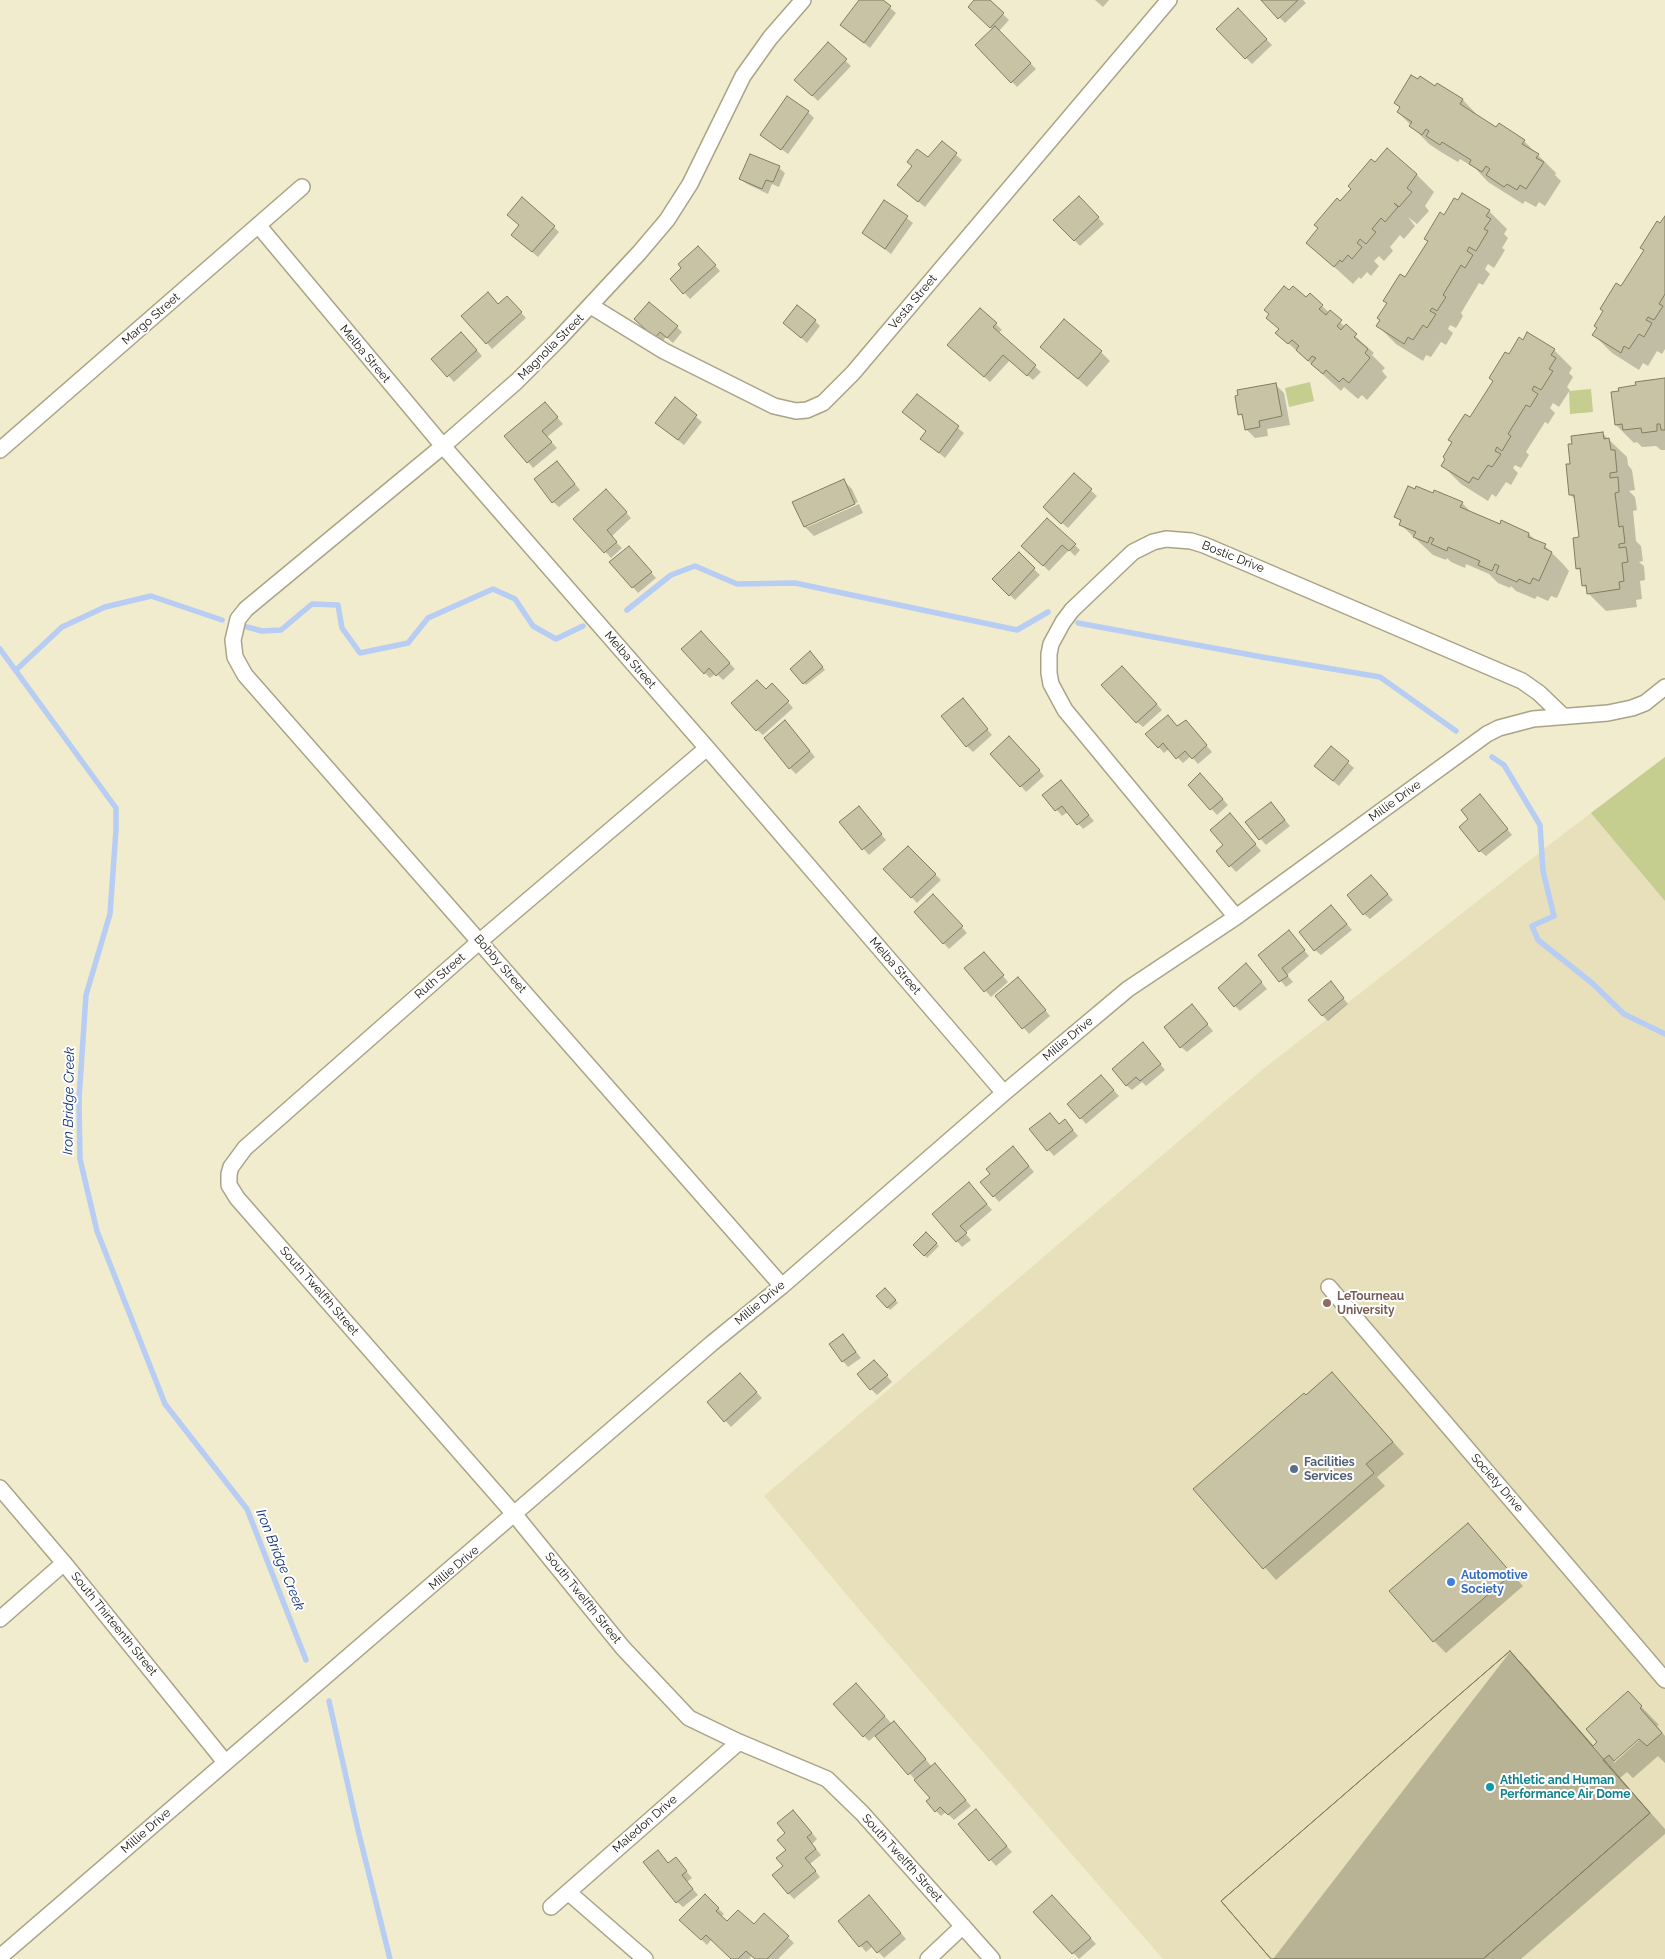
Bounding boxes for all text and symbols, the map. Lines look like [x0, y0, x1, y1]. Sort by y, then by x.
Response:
street label: Vesta Street [886, 272, 940, 332]
street label: Margo Street [119, 290, 183, 348]
street label: Magnolia Street [515, 311, 587, 383]
street label: Melba Street [337, 322, 393, 386]
street label: Bostic Drive [1200, 538, 1266, 576]
street label: Melba Street [601, 628, 659, 692]
street label: Millie Drive [1366, 777, 1424, 825]
street label: Bobby Street [471, 932, 529, 996]
street label: Melba Street [866, 934, 924, 998]
street label: Ruth Street [412, 950, 468, 1002]
street label: Millie Drive [1040, 1014, 1096, 1064]
water label: Iron Bridge Creek [60, 1047, 78, 1155]
street label: South Twelfth Street [276, 1244, 362, 1338]
street label: Millie Drive [732, 1278, 788, 1328]
place label: LeTourneau University [1337, 1289, 1404, 1317]
marker: LeTourneau University [1321, 1297, 1333, 1309]
street label: Society Drive [1468, 1451, 1526, 1515]
place label: Facilities Services [1304, 1455, 1355, 1483]
marker: Facilities Services [1288, 1463, 1300, 1475]
water label: Iron Bridge Creek [252, 1507, 308, 1613]
street label: Millie Drive [426, 1543, 482, 1593]
street label: South Twelfth Street [542, 1550, 624, 1646]
place label: Automotive Society [1461, 1568, 1528, 1596]
street label: South Thirteenth Street [68, 1569, 160, 1679]
marker: Automotive Society [1445, 1576, 1457, 1588]
place label: Athletic and Human Performance Air Dome [1500, 1773, 1630, 1801]
marker: Athletic and Human Performance Air Dome [1484, 1781, 1496, 1793]
street label: Maledon Drive [610, 1792, 680, 1856]
street label: Millie Drive [118, 1806, 174, 1856]
street label: South Twelfth Street [859, 1811, 945, 1905]

